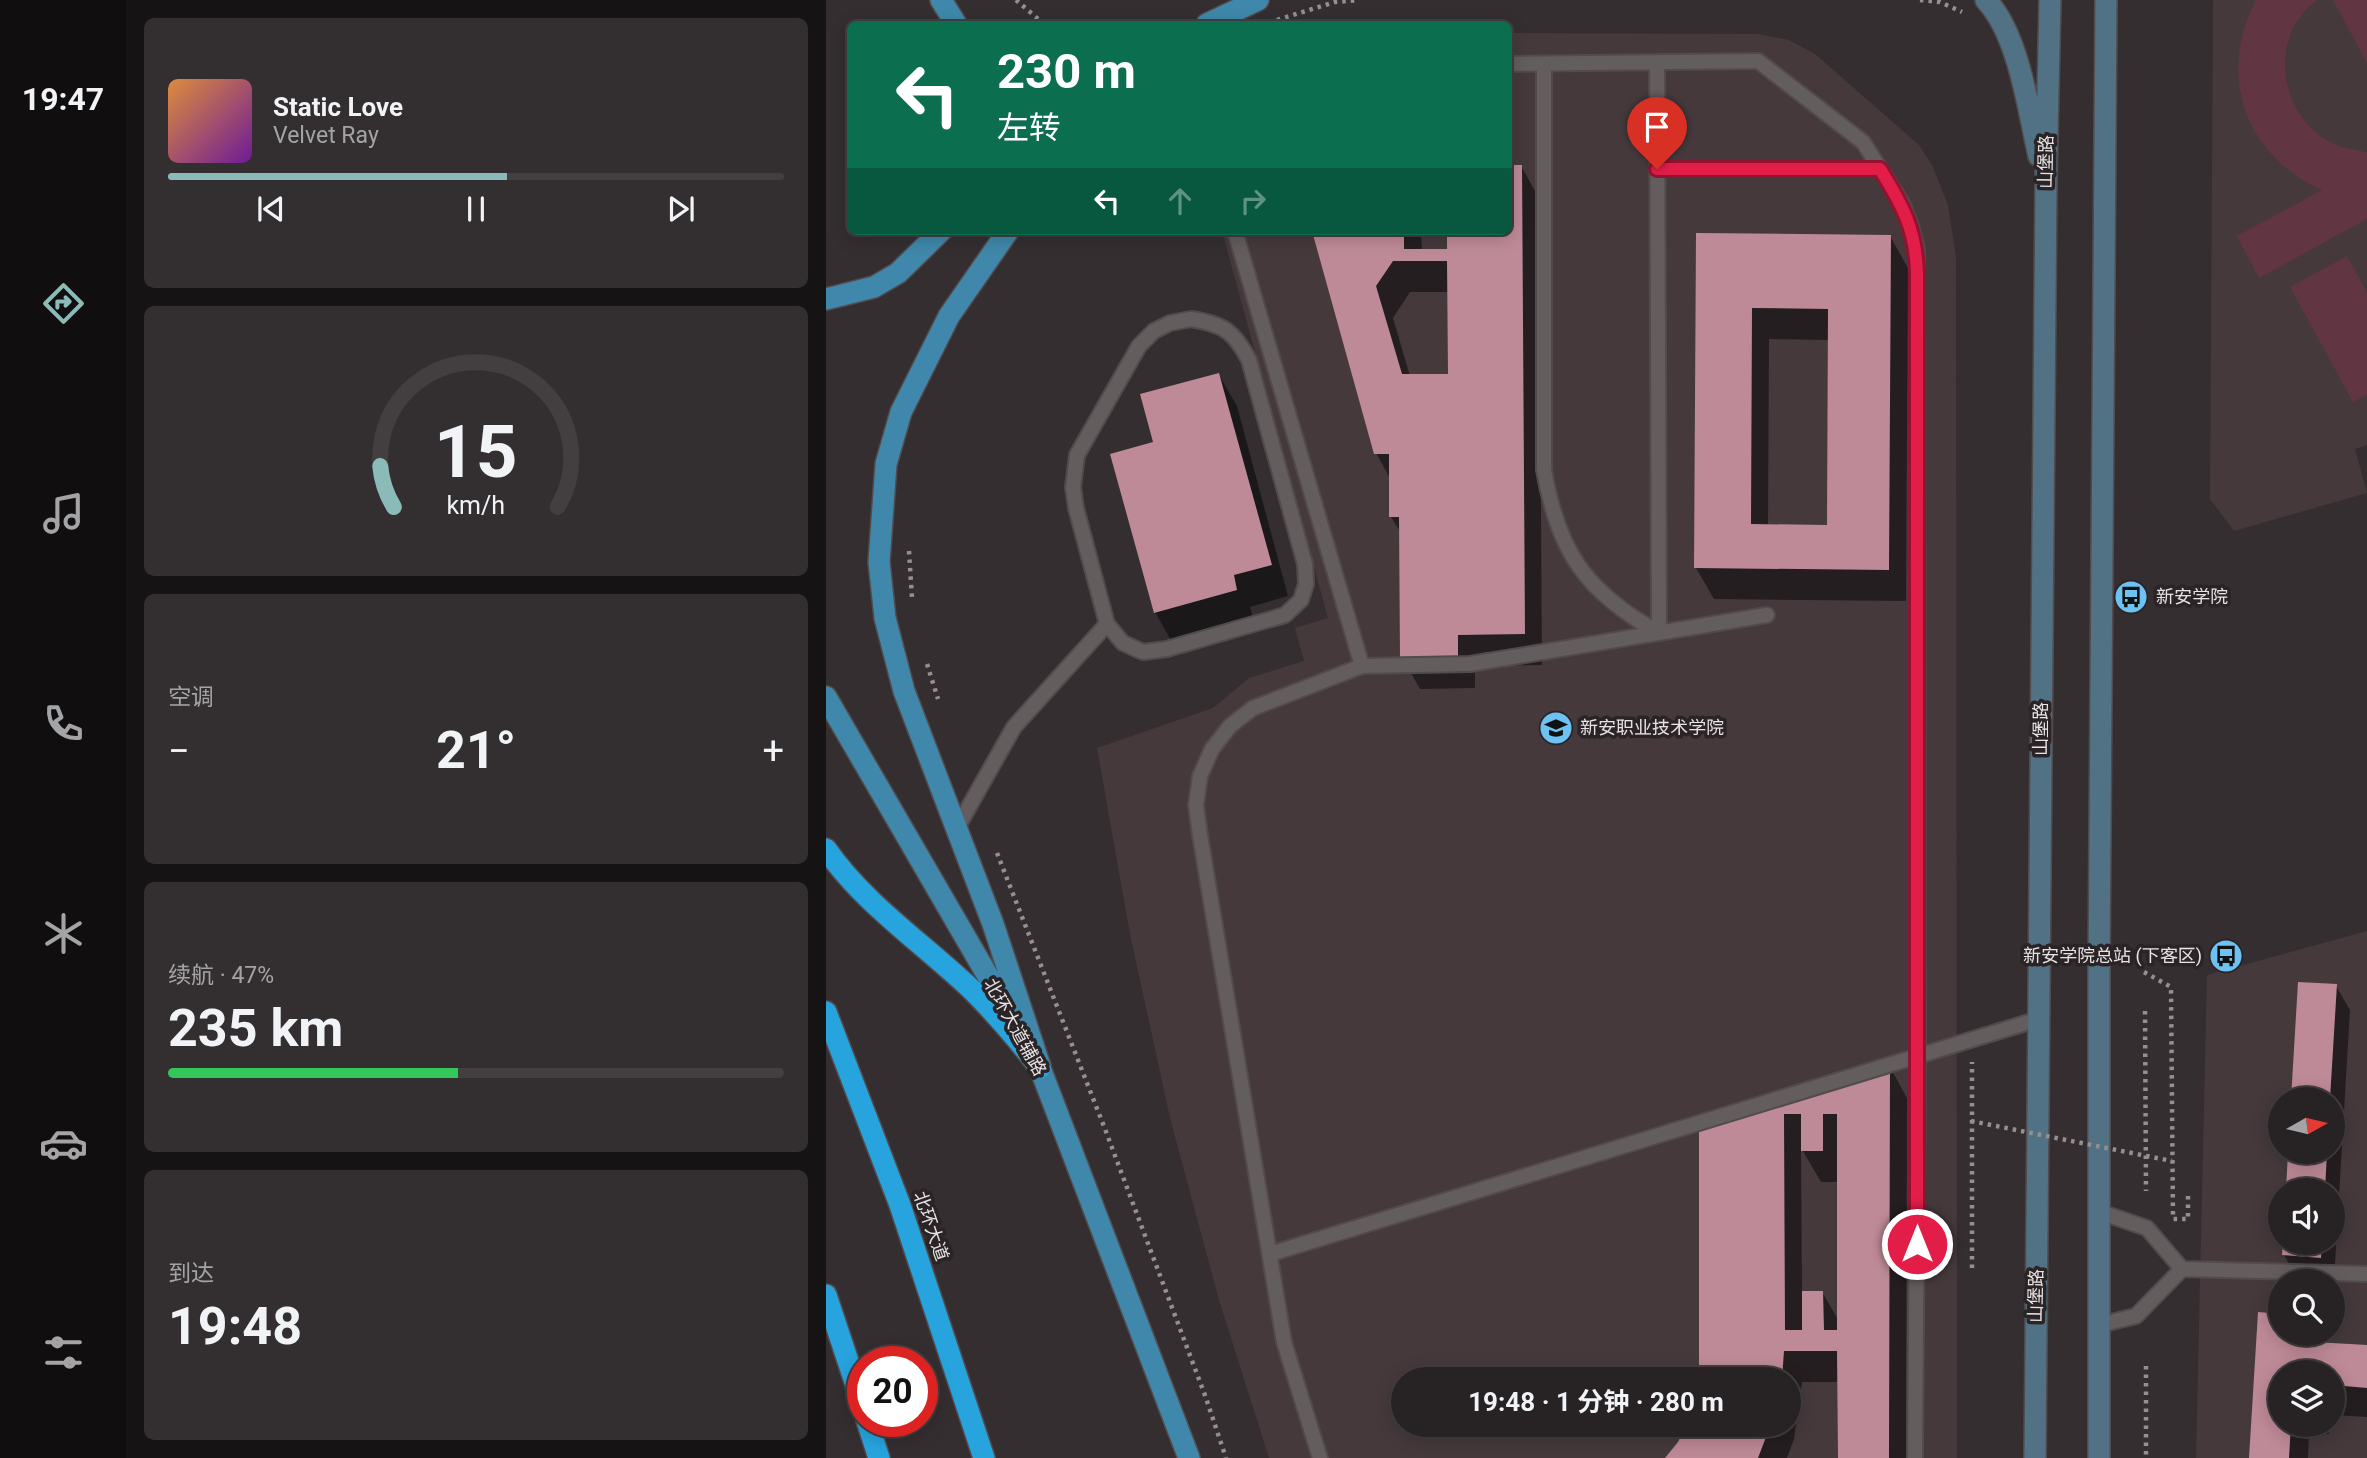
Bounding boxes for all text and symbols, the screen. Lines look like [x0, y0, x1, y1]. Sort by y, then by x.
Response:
text: 230 m [997, 43, 1136, 100]
icon: left [882, 49, 973, 140]
text: 19:47 [22, 80, 104, 118]
text: Static Love [273, 92, 403, 122]
pin [1627, 97, 1687, 169]
icon: arrive [1638, 108, 1676, 146]
text: 左转 [997, 109, 1061, 147]
text: Velvet Ray [273, 122, 379, 149]
street label: 山堡路 [2035, 135, 2056, 189]
icon: left [1088, 182, 1126, 220]
icon: ahead [1161, 182, 1199, 220]
icon: right [1234, 182, 1272, 220]
icon: previous [252, 190, 290, 228]
icon: pause [457, 190, 495, 228]
icon: next [662, 190, 700, 228]
icon: directions [39, 279, 88, 328]
text: 15 [434, 409, 518, 495]
icon: music [39, 489, 88, 538]
text: km/h [447, 491, 505, 520]
bus stop icon: 新安学院 [2112, 578, 2150, 616]
place label: 新安学院 [2156, 586, 2228, 607]
text: 空调 [168, 684, 214, 711]
icon: phone [39, 699, 88, 748]
street label: 山堡路 [2030, 702, 2051, 756]
school or university icon: 新安职业技术学院 [1537, 709, 1575, 747]
place label: 新安职业技术学院 [1580, 717, 1724, 738]
text: 21° [436, 720, 516, 781]
text: − [168, 729, 190, 773]
text: + [762, 729, 784, 773]
icon: climate [39, 909, 88, 958]
bus stop icon: 新安学院总站 (下客区) [2207, 937, 2245, 975]
place label: 新安学院总站 (下客区) [2023, 945, 2202, 967]
text: 续航 · 47% [168, 962, 274, 989]
street label: 北环大道辅路 [980, 974, 1051, 1079]
text: 235 km [168, 998, 343, 1059]
north arrow [2268, 1087, 2345, 1164]
map controls [2268, 1087, 2345, 1437]
icon: car [39, 1119, 88, 1168]
button: sound [2268, 1178, 2345, 1255]
street label: 北环大道 [910, 1188, 953, 1263]
position arrow [1880, 1207, 1954, 1281]
text: 到达 [168, 1260, 214, 1287]
street label: 山堡路 [2025, 1269, 2046, 1323]
button: search [2268, 1269, 2345, 1346]
text: 19:48 [168, 1296, 302, 1357]
icon: filters [39, 1328, 88, 1377]
speed limit sign: 20 [847, 1346, 938, 1437]
button: layers [2268, 1360, 2345, 1437]
text: 19:48 · 1 分钟 · 280 m [1468, 1387, 1724, 1417]

